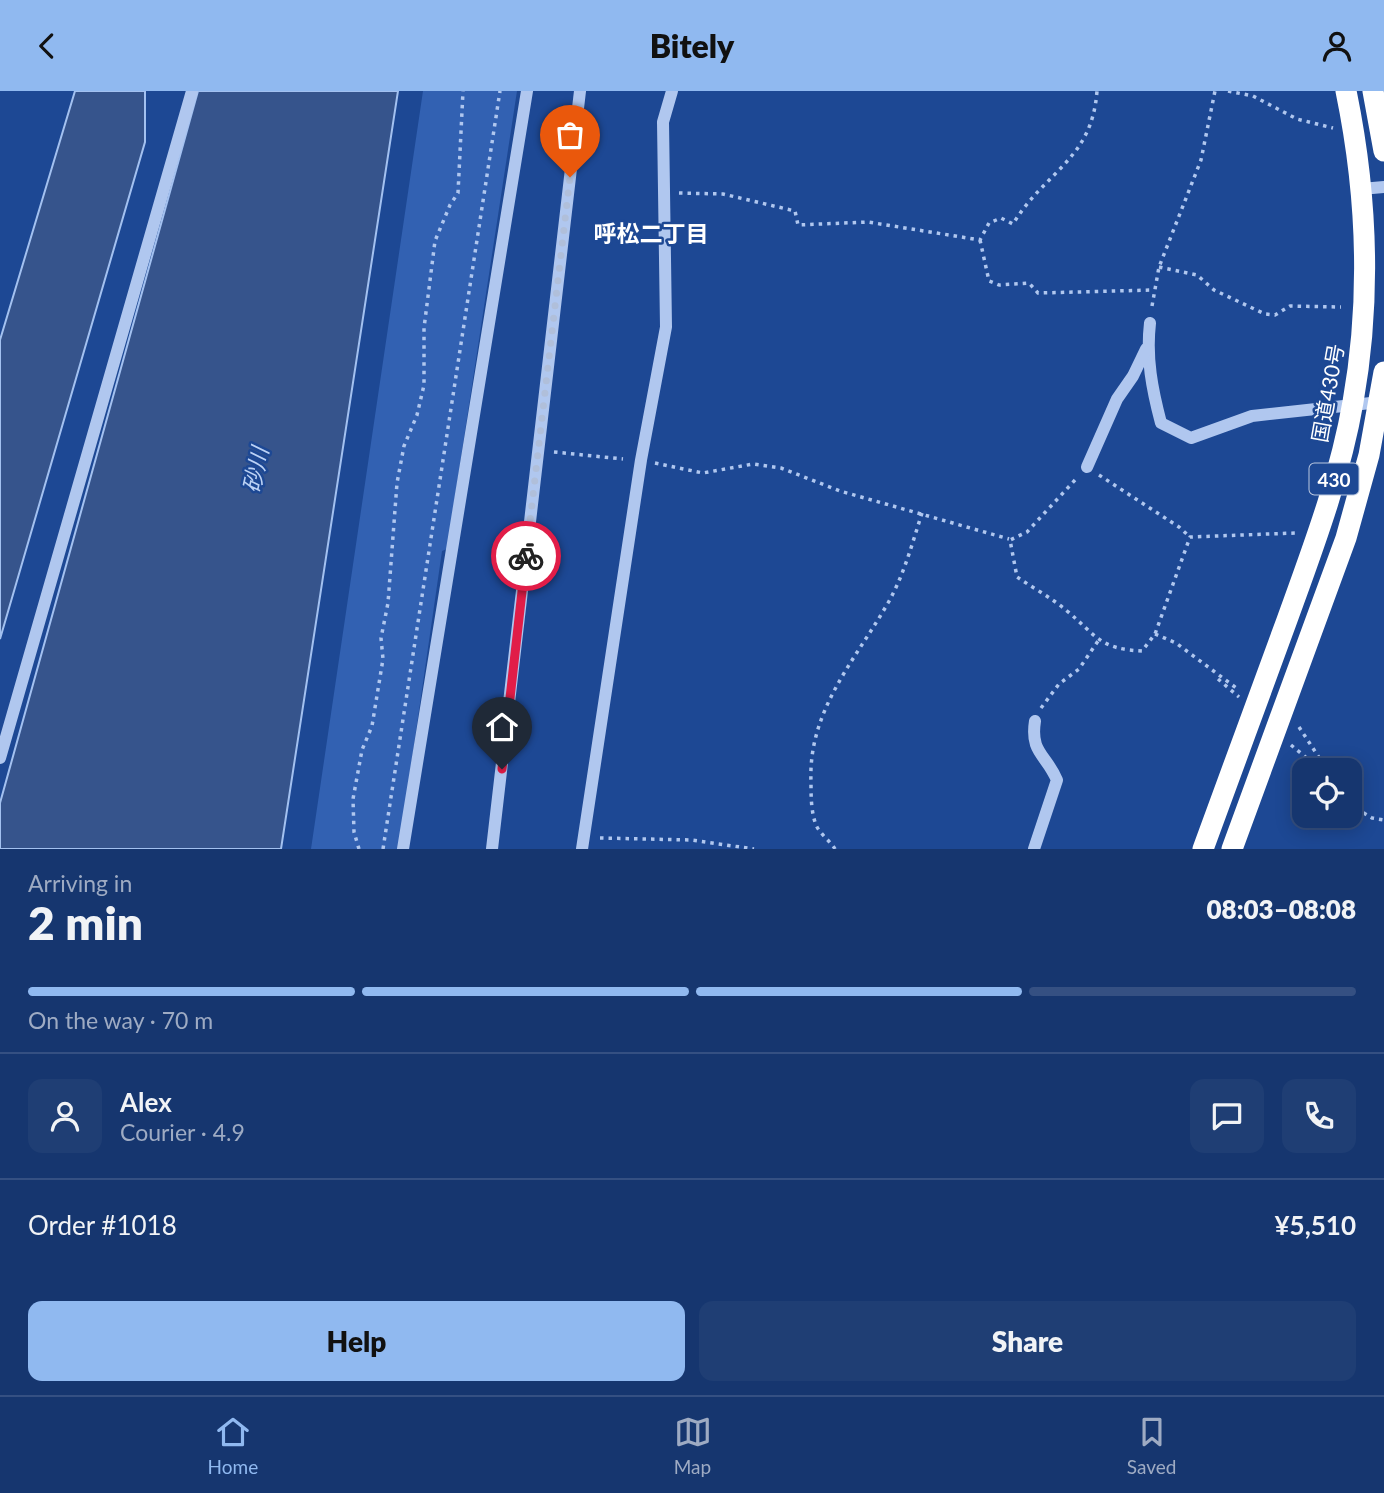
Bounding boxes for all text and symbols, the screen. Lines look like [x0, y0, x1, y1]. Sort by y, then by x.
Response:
text: Bitely [650, 26, 734, 65]
icon: back [28, 27, 66, 65]
icon: person [1318, 27, 1356, 65]
pin [540, 105, 600, 177]
icon: bag [551, 116, 589, 154]
district label: 呼松二丁目 [594, 219, 709, 247]
street label: 国道430号 [1306, 342, 1348, 444]
water label: 砂川 [237, 442, 274, 495]
road number: 430 [1310, 463, 1358, 495]
courier [491, 521, 561, 591]
icon: bike [507, 537, 545, 575]
pin [472, 697, 532, 769]
icon: home [483, 708, 521, 746]
map controls [1292, 758, 1362, 828]
button: locate [1292, 758, 1362, 828]
text: Arriving in [28, 869, 132, 897]
text: 08:03–08:08 [1206, 893, 1356, 925]
text: 2 min [28, 895, 143, 950]
text: On the way · 70 m [28, 1006, 213, 1034]
button: person [28, 1079, 102, 1153]
button: chat [1190, 1079, 1264, 1153]
button: phone [1282, 1079, 1356, 1153]
text: Alex [120, 1086, 172, 1118]
text: Courier · 4.9 [120, 1118, 245, 1146]
text: Order #1018 [28, 1209, 177, 1241]
text: ¥5,510 [1275, 1209, 1356, 1241]
button: Help [28, 1301, 685, 1381]
button: Share [699, 1301, 1356, 1381]
tab: Home [208, 1413, 258, 1478]
tab: Map [674, 1413, 712, 1478]
tab: Saved [1127, 1413, 1176, 1478]

